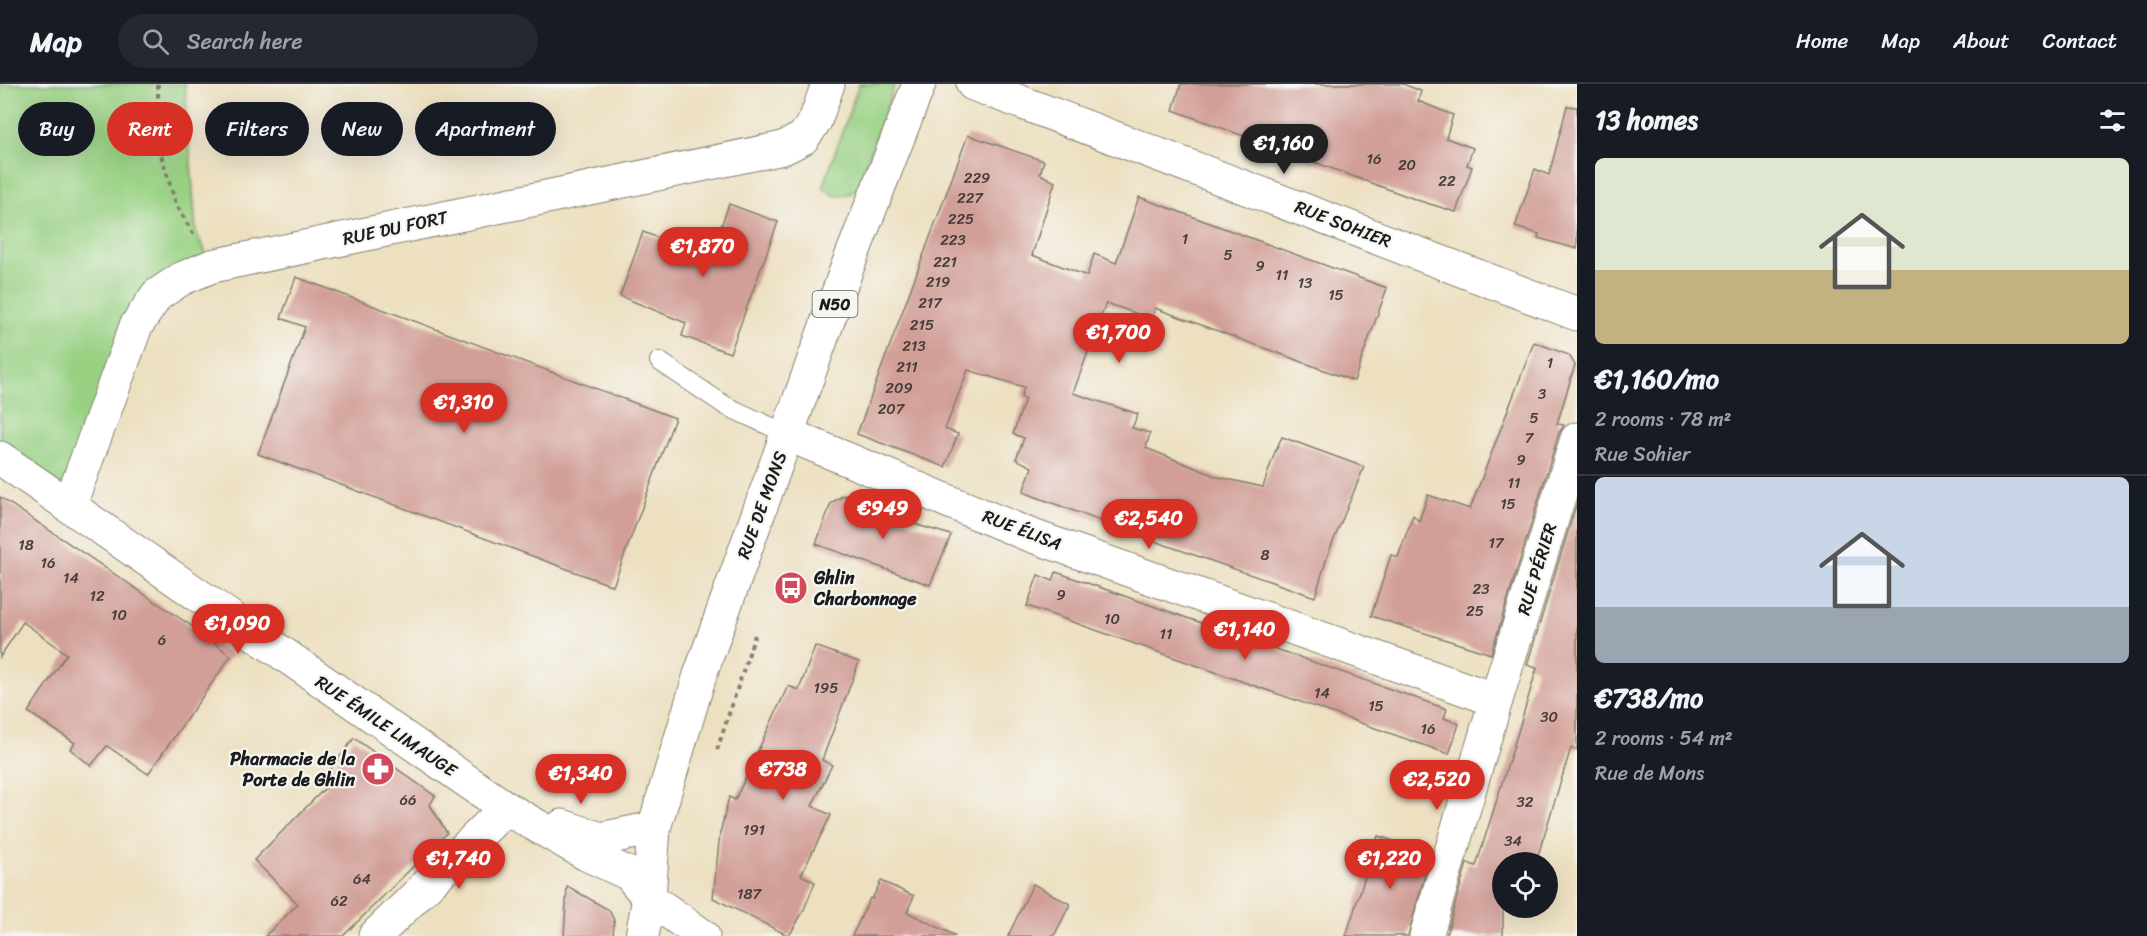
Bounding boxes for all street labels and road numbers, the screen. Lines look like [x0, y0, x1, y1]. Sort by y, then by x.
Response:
street label: RUE SOHIER [1290, 191, 1396, 257]
street label: RUE DU FORT [340, 201, 452, 255]
road number: N50 [812, 291, 858, 317]
street label: RUE DE MONS [728, 446, 796, 564]
street label: RUE ÉLISA [978, 500, 1066, 560]
street label: RUE PÉRIER [1508, 519, 1566, 619]
street label: RUE ÉMILE LIMAUGE [308, 666, 464, 786]

